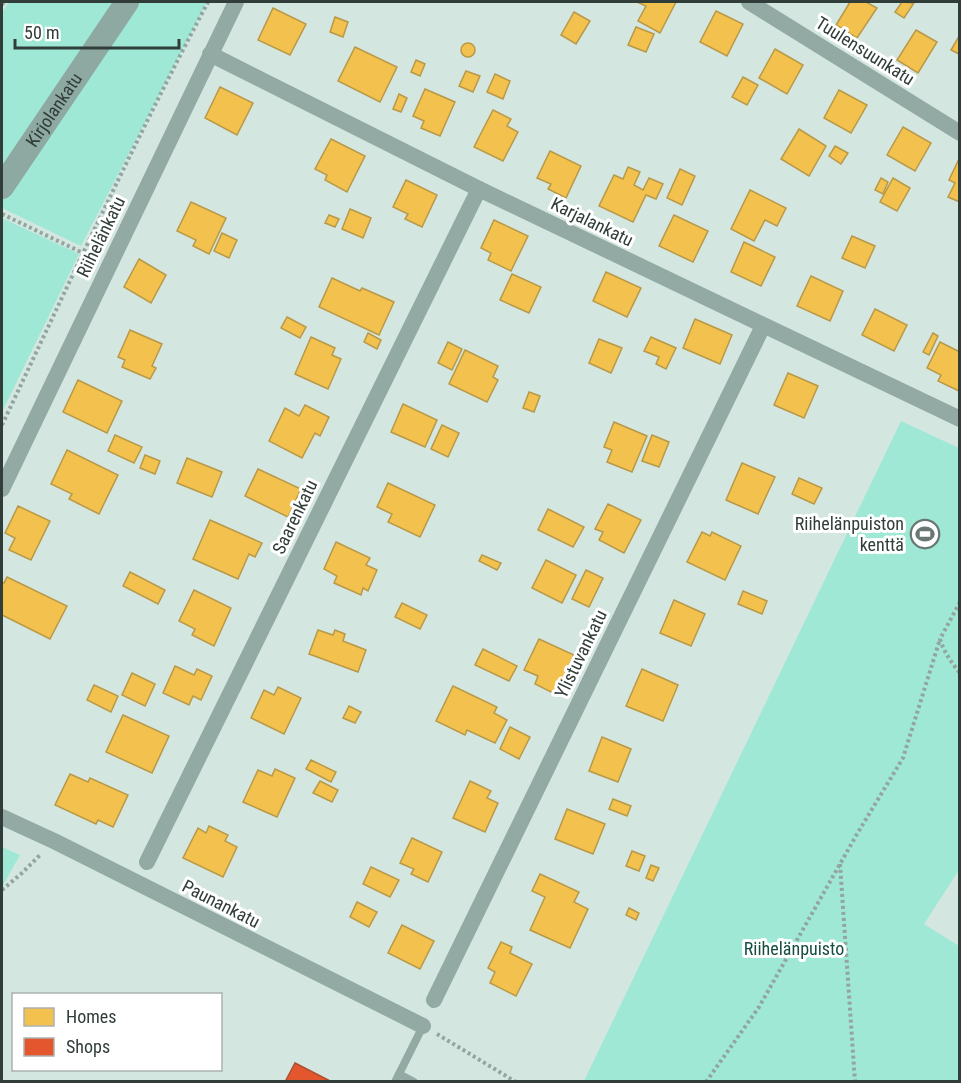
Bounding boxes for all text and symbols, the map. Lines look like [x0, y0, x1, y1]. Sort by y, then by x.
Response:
scale bar [15, 12, 178, 50]
street label: Tuulensuunkatu [812, 12, 918, 89]
text: 50 m [24, 22, 59, 43]
street label: Kirjolankatu [21, 69, 86, 151]
street label: Riihelänkatu [72, 193, 129, 281]
street label: Karjalankatu [548, 193, 637, 250]
street label: Saarenkatu [268, 476, 321, 557]
place label: Riihelänpuiston kenttä [795, 513, 904, 555]
sports icon: Riihelänpuiston kenttä [909, 518, 941, 550]
street label: Ylistuvankatu [550, 606, 611, 701]
street label: Paunankatu [179, 875, 263, 932]
park label: Riihelänpuisto [744, 938, 844, 959]
legend [12, 993, 222, 1071]
text: Homes [66, 1006, 116, 1027]
text: Shops [66, 1036, 110, 1057]

